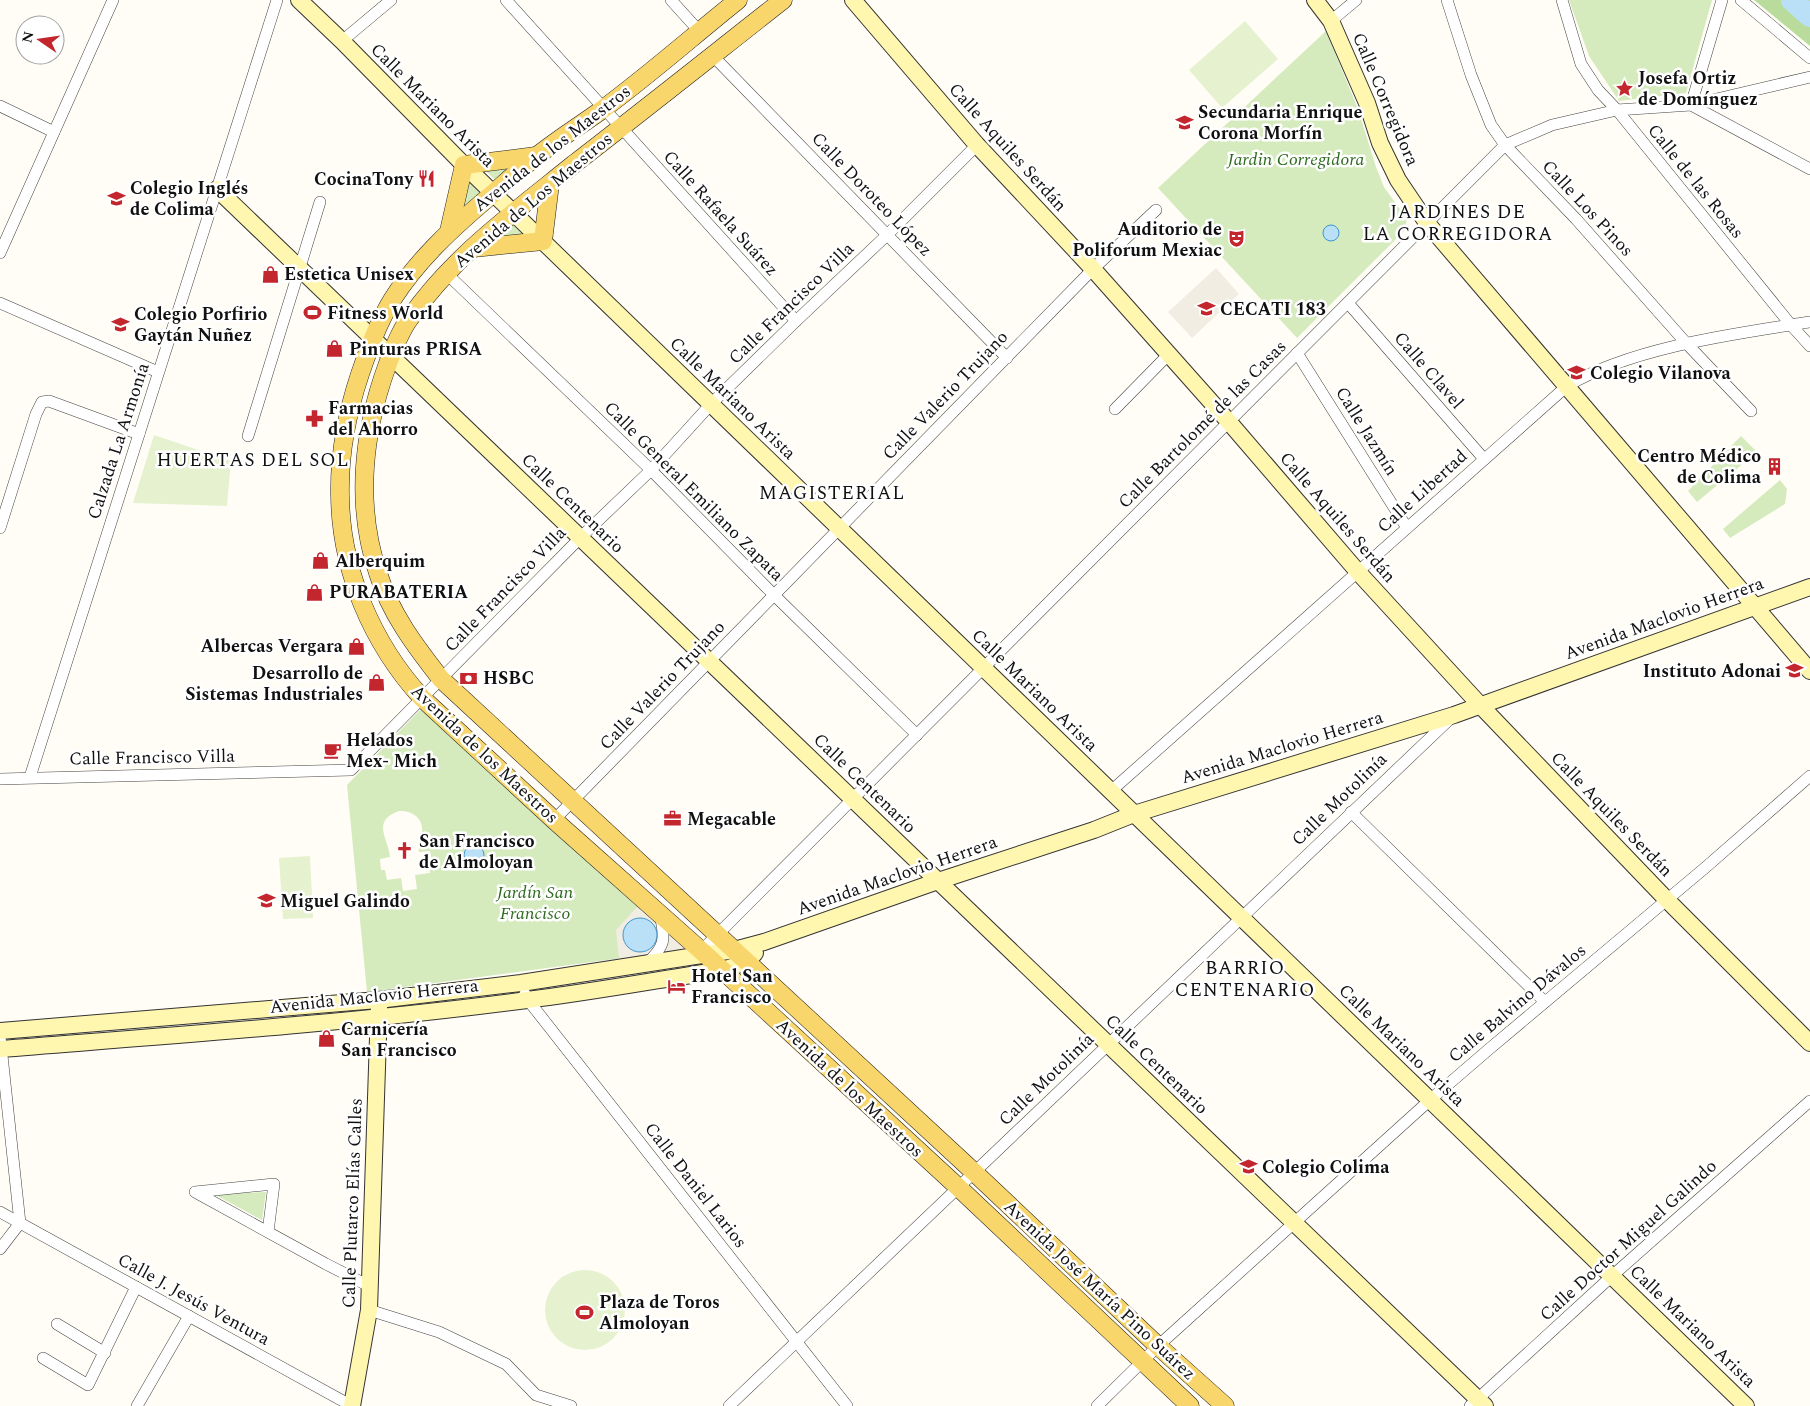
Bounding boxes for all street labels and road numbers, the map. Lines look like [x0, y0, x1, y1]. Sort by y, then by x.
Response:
street label: Calle Corregidora [1345, 28, 1426, 170]
street label: Calle Mariano Arista [364, 37, 501, 174]
street label: Calle Aquiles Serdán [942, 77, 1073, 218]
street label: Avenida de los Maestros [468, 78, 637, 219]
street label: Calle de las Rosas [1641, 118, 1751, 245]
street label: Avenida de Los Maestros [448, 126, 619, 275]
street label: Calle Doroteo López [805, 126, 938, 263]
street label: Calle Rafaela Suárez [657, 144, 785, 282]
street label: Calle Los Pinos [1535, 154, 1640, 263]
street label: Calle Francisco Villa [722, 236, 861, 371]
street label: Calle Valerio Trujano [876, 324, 1015, 466]
street label: Calle Clavel [1387, 325, 1470, 415]
street label: Calle Mariano Arista [663, 331, 802, 466]
street label: Calle Bartolomé de las Casas [1112, 334, 1293, 515]
street label: Calzada La Armonía [80, 359, 157, 523]
street label: Calle Jazmín [1328, 381, 1405, 481]
street label: Calle General Emiliano Zapata [597, 395, 790, 588]
street label: Calle Libertad [1371, 443, 1474, 539]
street label: Calle Aquiles Serdán [1273, 446, 1402, 589]
street label: Calle Centenario [515, 447, 630, 560]
street label: Calle Francisco Villa [438, 520, 573, 658]
street label: Avenida Maclovio Herrera [1561, 570, 1768, 667]
street label: Calle Valerio Trujano [593, 614, 732, 756]
street label: Calle Mariano Arista [965, 623, 1104, 758]
street label: Avenida de los Maestros [405, 678, 565, 830]
street label: Avenida Maclovio Herrera [1178, 704, 1387, 791]
street label: Calle Centenario [807, 727, 922, 840]
street label: Calle Francisco Villa [69, 743, 235, 772]
street label: Calle Aquiles Serdán [1544, 745, 1679, 883]
street label: Calle Motolinía [1285, 746, 1394, 852]
street label: Avenida Maclovio Herrera [793, 828, 1001, 922]
street label: Calle Balvino Dávalos [1442, 937, 1592, 1069]
street label: Avenida Maclovio Herrera [268, 972, 480, 1021]
street label: Calle Mariano Arista [1332, 978, 1471, 1113]
street label: Calle Centenario [1099, 1008, 1214, 1121]
street label: Avenida de los Maestros [770, 1012, 930, 1164]
street label: Calle Motolinía [992, 1026, 1101, 1132]
street label: Calle Plutarco Elías Calles [335, 1098, 370, 1309]
street label: Calle Daniel Larios [638, 1117, 753, 1254]
street label: Calle Doctor Miguel Galindo [1534, 1153, 1723, 1328]
street label: Avenida José María Pino Suárez [998, 1194, 1202, 1387]
street label: Calle J. Jesús Ventura [113, 1246, 275, 1353]
street label: Calle Mariano Arista [1623, 1259, 1762, 1394]

